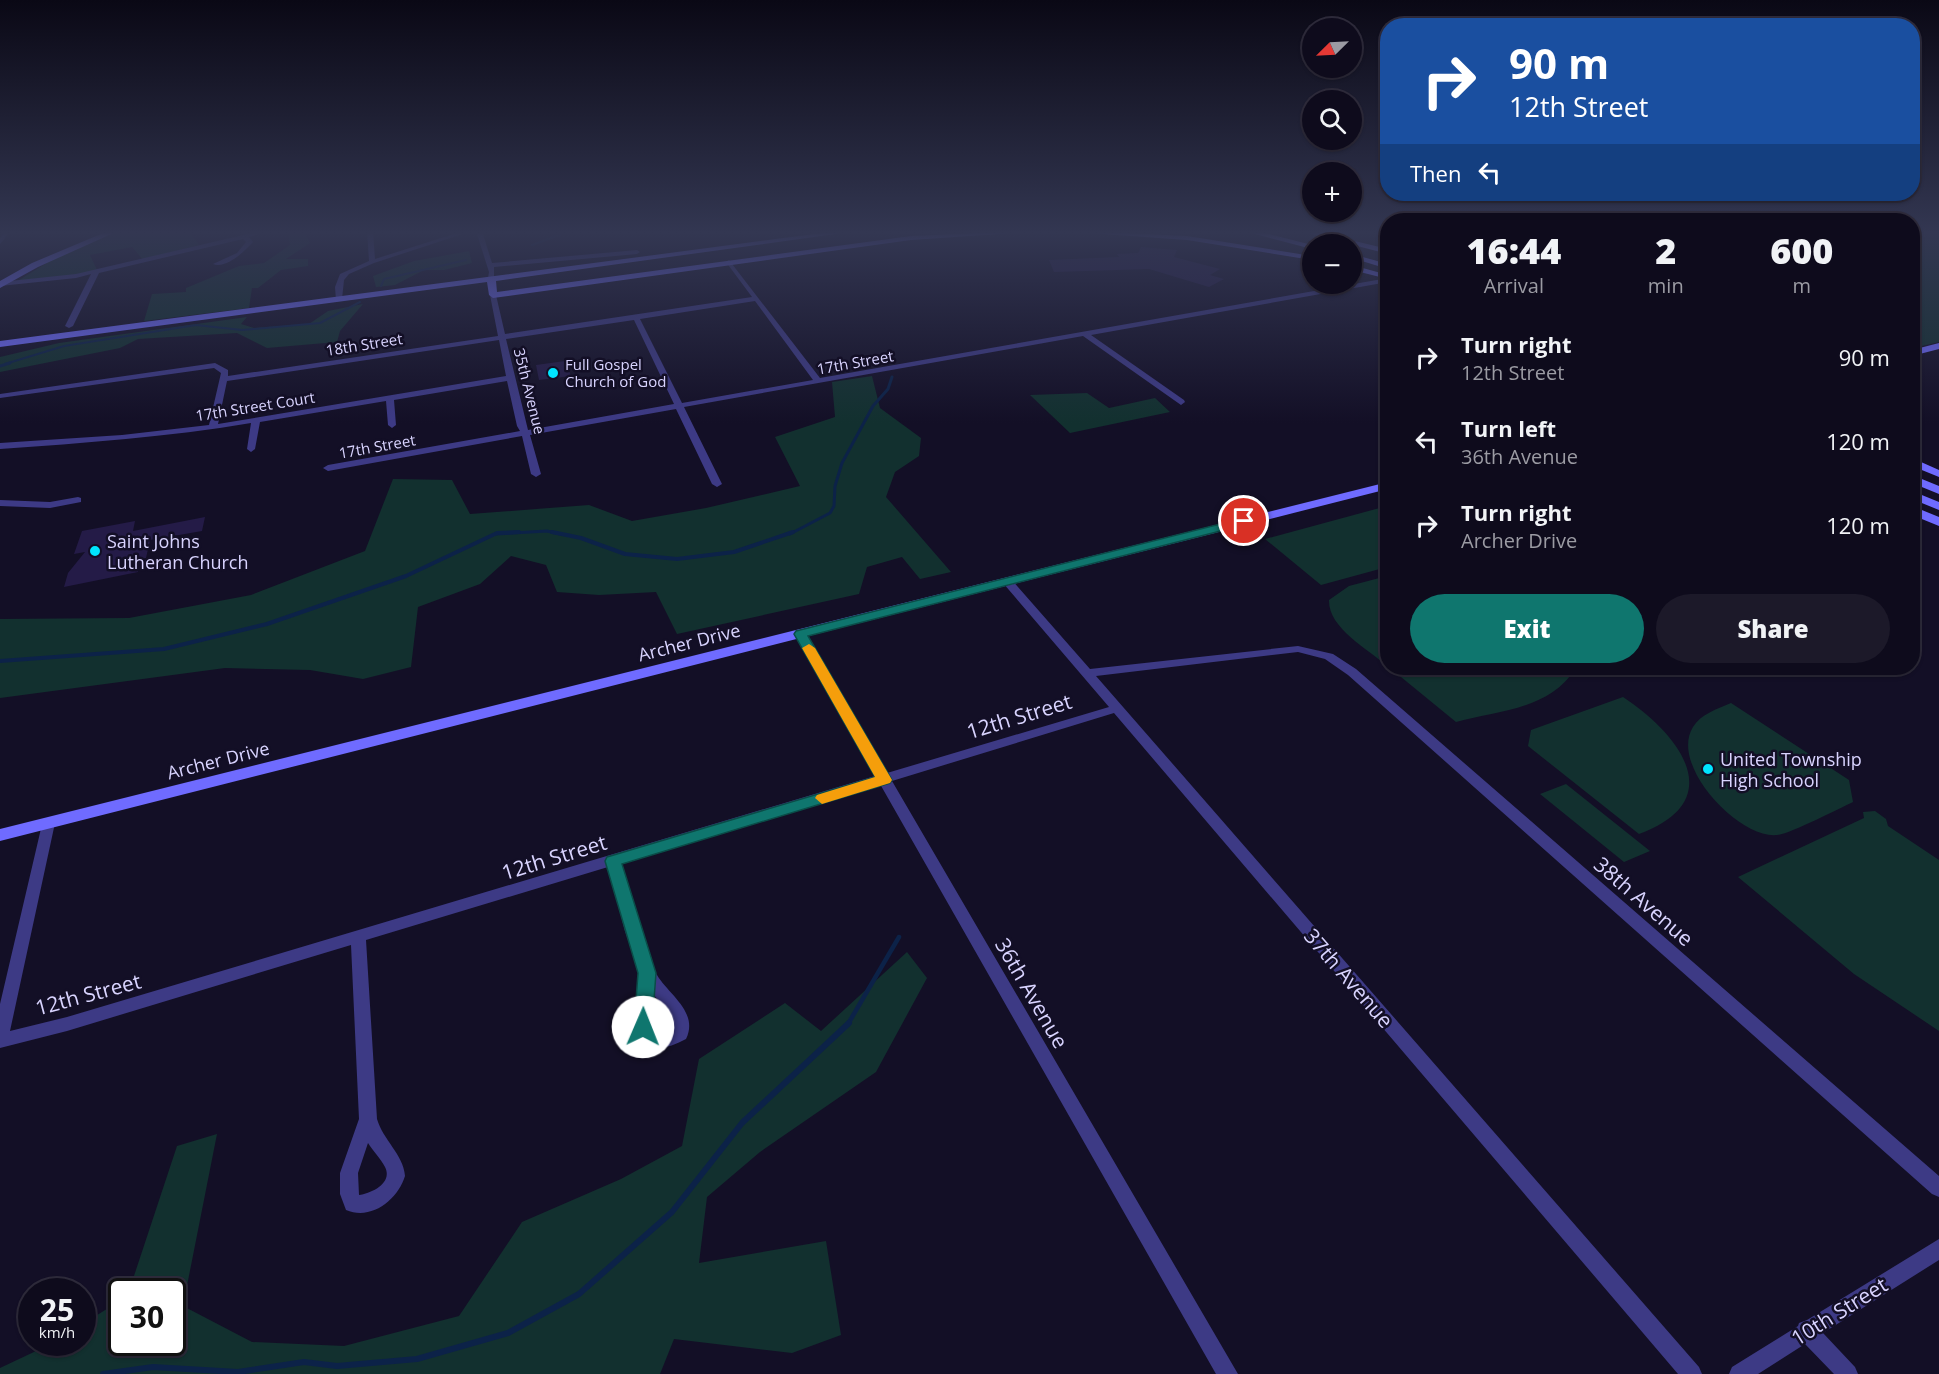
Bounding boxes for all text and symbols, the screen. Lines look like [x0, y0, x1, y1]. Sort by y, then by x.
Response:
north arrow [1302, 18, 1362, 78]
map controls [1302, 18, 1362, 294]
text: 90 m [1509, 34, 1609, 91]
icon: right [1410, 42, 1488, 120]
text: 12th Street [1509, 88, 1648, 125]
button: search [1302, 90, 1362, 150]
icon: left [1473, 156, 1506, 189]
text: Then [1410, 158, 1461, 188]
button: + [1302, 162, 1362, 222]
text: 16:44 [1467, 226, 1561, 275]
text: 2 [1655, 226, 1676, 275]
text: 600 [1770, 226, 1833, 275]
button: − [1302, 234, 1362, 294]
text: Arrival [1484, 272, 1544, 299]
text: min [1648, 272, 1684, 299]
text: m [1793, 272, 1811, 299]
street label: 18th Street [324, 328, 404, 360]
text: Turn right [1461, 329, 1572, 359]
icon: right [1410, 341, 1443, 374]
text: 90 m [1839, 342, 1890, 372]
street label: 17th Street [815, 345, 895, 379]
street label: 35th Avenue [510, 346, 550, 436]
place label: Full Gospel Church of God [565, 354, 666, 391]
text: 12th Street [1461, 359, 1564, 386]
marker: Full Gospel Church of God [546, 366, 560, 380]
street label: 17th Street Court [194, 387, 316, 425]
text: Turn left [1461, 413, 1556, 443]
icon: left [1410, 425, 1443, 458]
text: 120 m [1826, 426, 1890, 456]
street label: 17th Street [337, 429, 417, 463]
text: 36th Avenue [1461, 443, 1578, 470]
pin [1218, 495, 1269, 546]
text: Turn right [1461, 497, 1572, 527]
icon: arrive [1227, 504, 1260, 537]
icon: right [1410, 509, 1443, 542]
text: 120 m [1826, 510, 1890, 540]
text: Archer Drive [1461, 527, 1577, 554]
place label: Saint Johns Lutheran Church [107, 529, 249, 574]
marker: Saint Johns Lutheran Church [88, 544, 102, 558]
button: Exit [1410, 594, 1644, 663]
button: Share [1656, 594, 1890, 663]
street label: Archer Drive [635, 618, 743, 666]
street label: 12th Street [963, 687, 1075, 745]
street label: Archer Drive [164, 736, 272, 784]
place label: United Township High School [1720, 747, 1862, 792]
marker: United Township High School [1701, 762, 1715, 776]
street label: 12th Street [498, 828, 610, 886]
street label: 38th Avenue [1588, 850, 1700, 952]
street label: 37th Avenue [1298, 922, 1400, 1034]
street label: 36th Avenue [989, 933, 1075, 1053]
street label: 12th Street [32, 966, 144, 1022]
position arrow [611, 995, 675, 1059]
street label: 10th Street [1786, 1270, 1892, 1352]
speed limit sign: 30 [108, 1278, 186, 1356]
text: 25 [40, 1289, 74, 1330]
text: km/h [39, 1322, 75, 1342]

